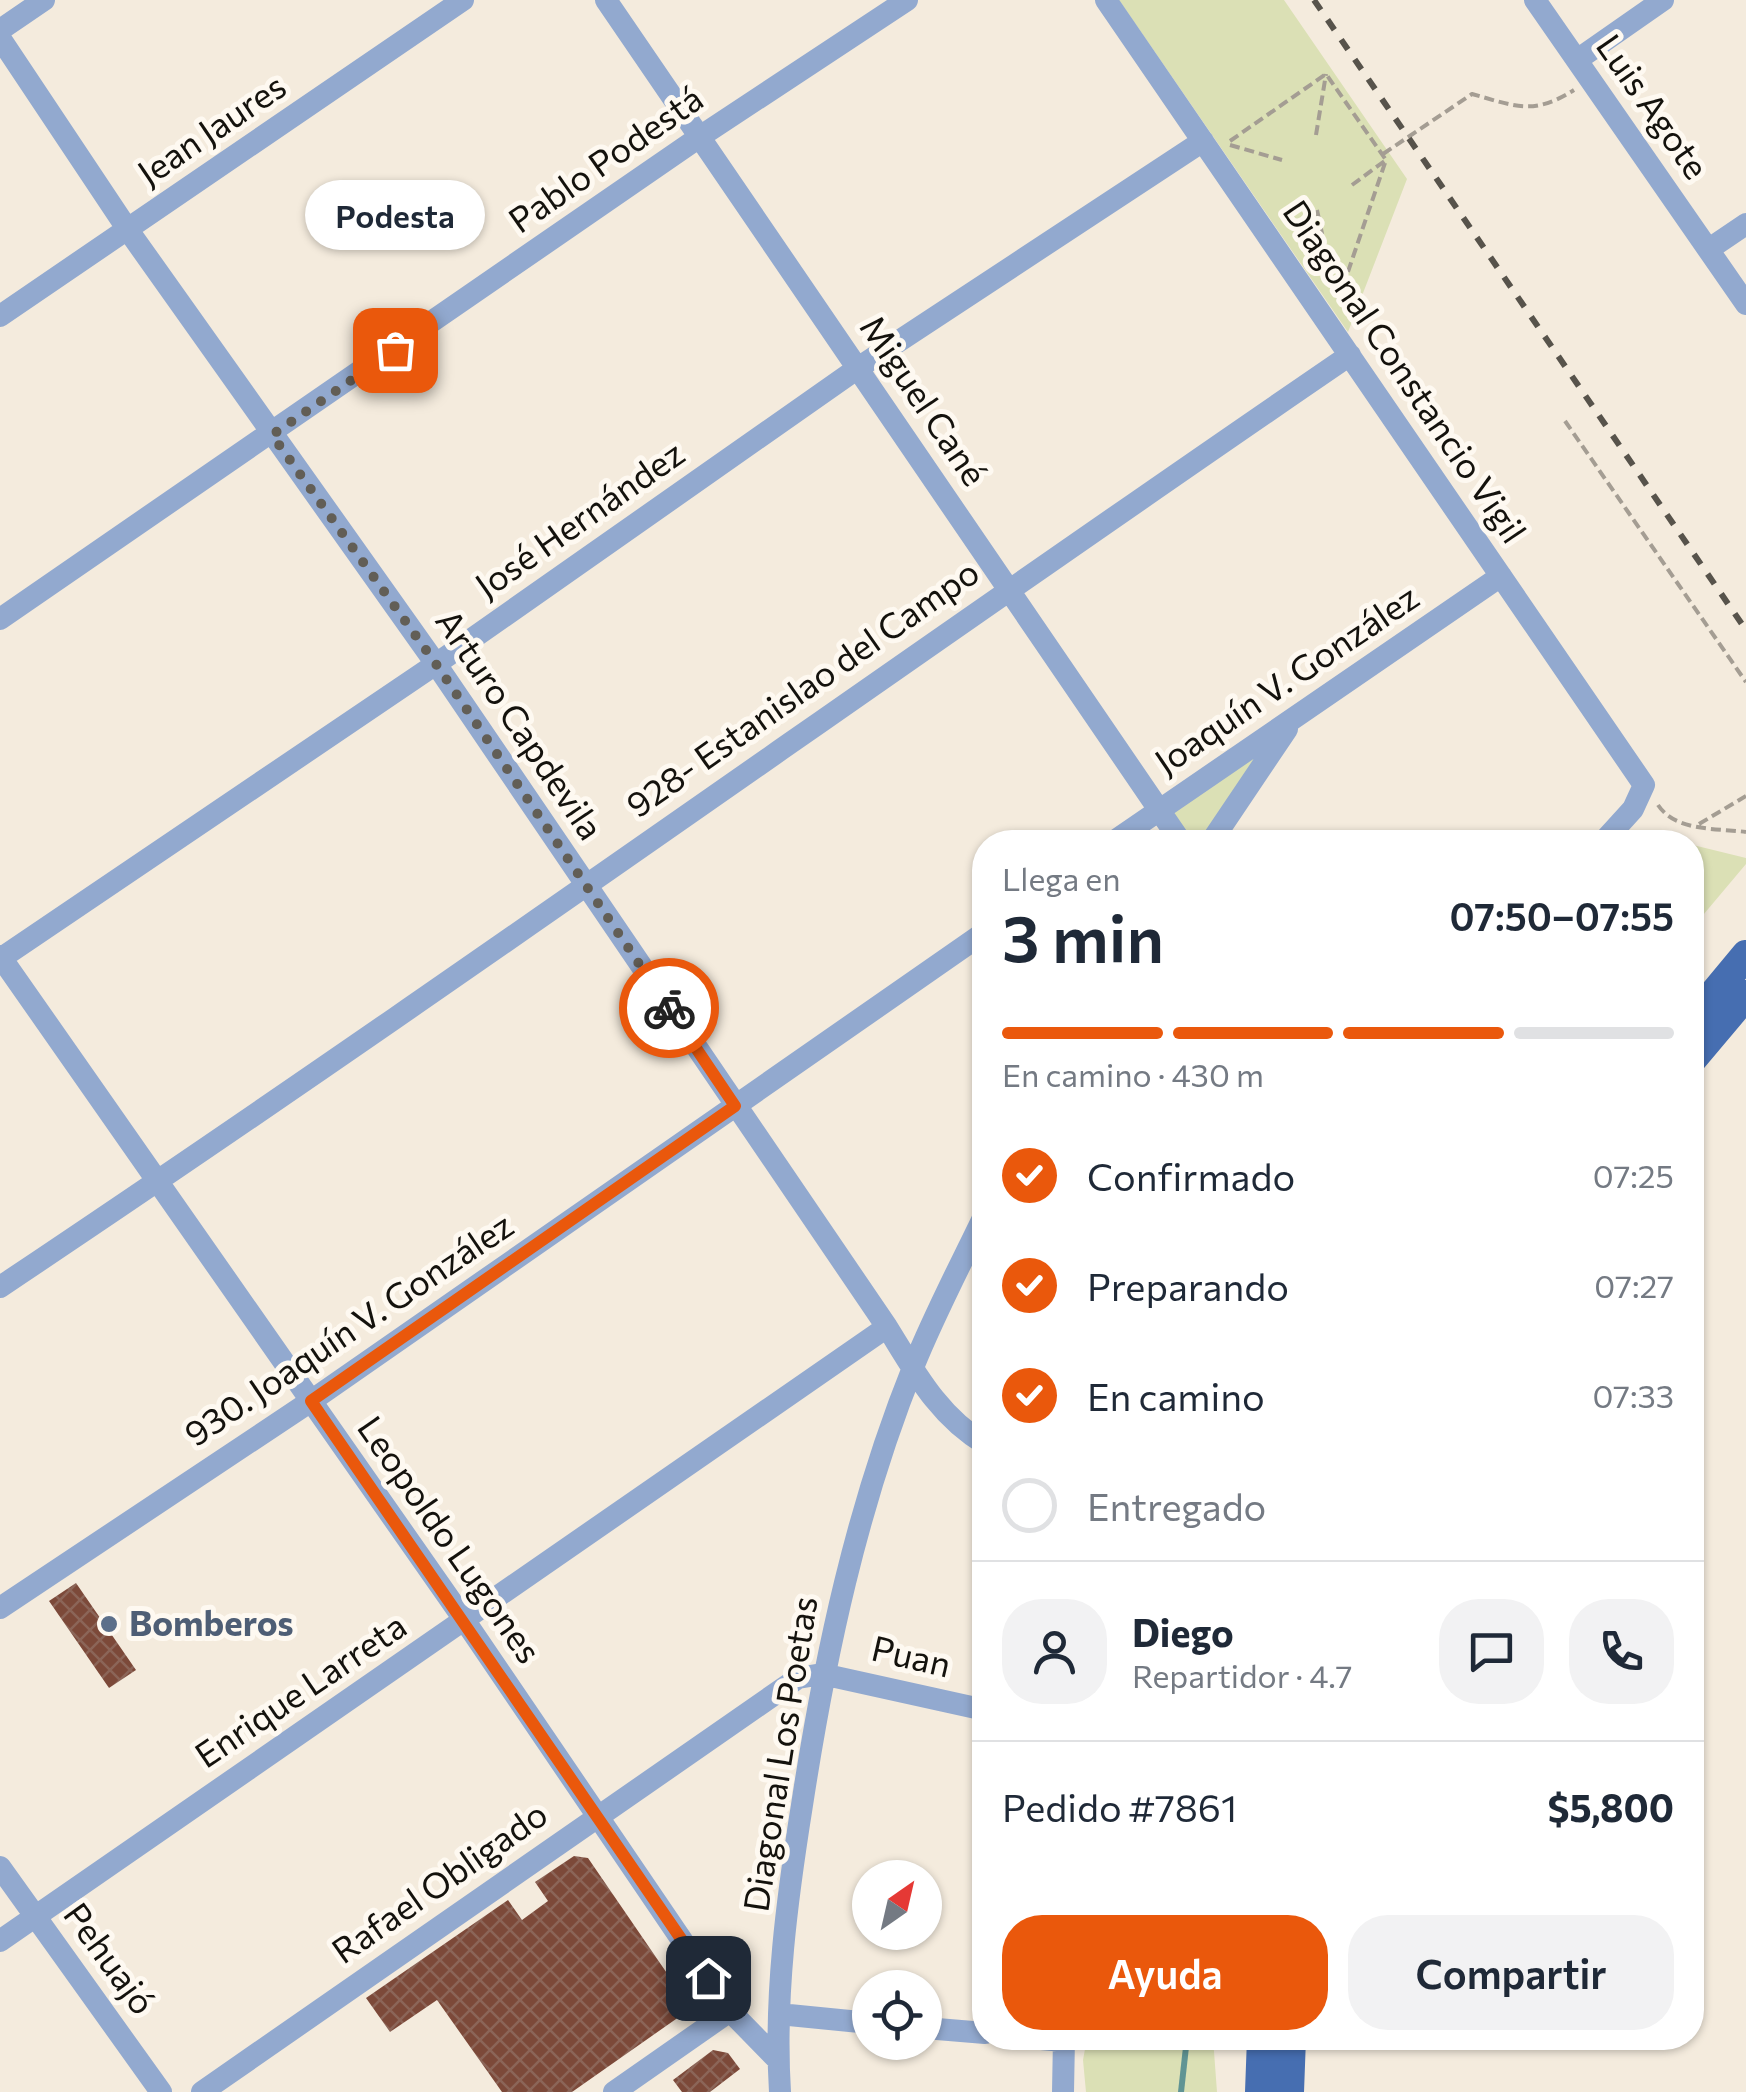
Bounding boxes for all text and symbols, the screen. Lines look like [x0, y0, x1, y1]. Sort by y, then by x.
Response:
street label: Luis Agote [1589, 25, 1719, 186]
street label: Jean Jaures [128, 63, 293, 193]
street label: Pablo Podestá [499, 75, 710, 241]
callout: Podesta [305, 180, 485, 250]
street label: Diagonal Constancio Vigil [1275, 191, 1537, 550]
text: Podesta [335, 195, 455, 235]
street label: Miguel Cané [852, 306, 998, 493]
pin [353, 308, 438, 393]
icon: bag [368, 323, 423, 378]
street label: José Hernández [466, 430, 691, 606]
street label: 928- Estanislao del Campo [617, 549, 986, 825]
street label: Joaquín V. González [1146, 574, 1426, 782]
street label: Arturo Capdevila [428, 600, 614, 847]
text: Llega en [1002, 858, 1121, 898]
text: 07:50–07:55 [1450, 892, 1674, 939]
text: 3 min [1002, 896, 1164, 975]
courier [619, 958, 719, 1058]
icon: bike [642, 981, 697, 1036]
text: En camino · 430 m [1002, 1054, 1264, 1094]
icon: check [1002, 1148, 1057, 1203]
text: Confirmado [1087, 1152, 1295, 1199]
text: 07:25 [1593, 1155, 1674, 1195]
street label: 930. Joaquín V. González [175, 1202, 520, 1454]
icon: check [1002, 1258, 1057, 1313]
text: Preparando [1087, 1262, 1289, 1309]
text: 07:27 [1594, 1265, 1674, 1305]
icon: check [1002, 1368, 1057, 1423]
text: En camino [1087, 1372, 1265, 1419]
text: 07:33 [1592, 1375, 1674, 1415]
street label: Leopoldo Lugones [350, 1407, 552, 1670]
text: Entregado [1087, 1482, 1266, 1529]
street label: Diagonal Los Poetas [732, 1593, 825, 1914]
button: person [1002, 1599, 1107, 1704]
button: chat [1439, 1599, 1544, 1704]
button: phone [1569, 1599, 1674, 1704]
place label: Bomberos [129, 1600, 294, 1643]
street label: Enrique Larreta [186, 1602, 413, 1775]
text: Diego [1132, 1608, 1234, 1655]
marker: Bomberos [98, 1613, 120, 1635]
street label: Puan [868, 1625, 955, 1684]
text: Repartidor · 4.7 [1132, 1655, 1352, 1695]
text: Pedido #7861 [1002, 1783, 1237, 1830]
text: $5,800 [1548, 1783, 1674, 1830]
street label: Rafael Obligado [323, 1791, 554, 1971]
north arrow [852, 1860, 942, 1950]
map controls [852, 1860, 942, 2060]
street label: Pehuajó [56, 1893, 166, 2022]
button: Ayuda [1002, 1915, 1328, 2030]
button: Compartir [1348, 1915, 1674, 2030]
pin [666, 1936, 751, 2021]
icon: home [681, 1951, 736, 2006]
button: locate [852, 1970, 942, 2060]

